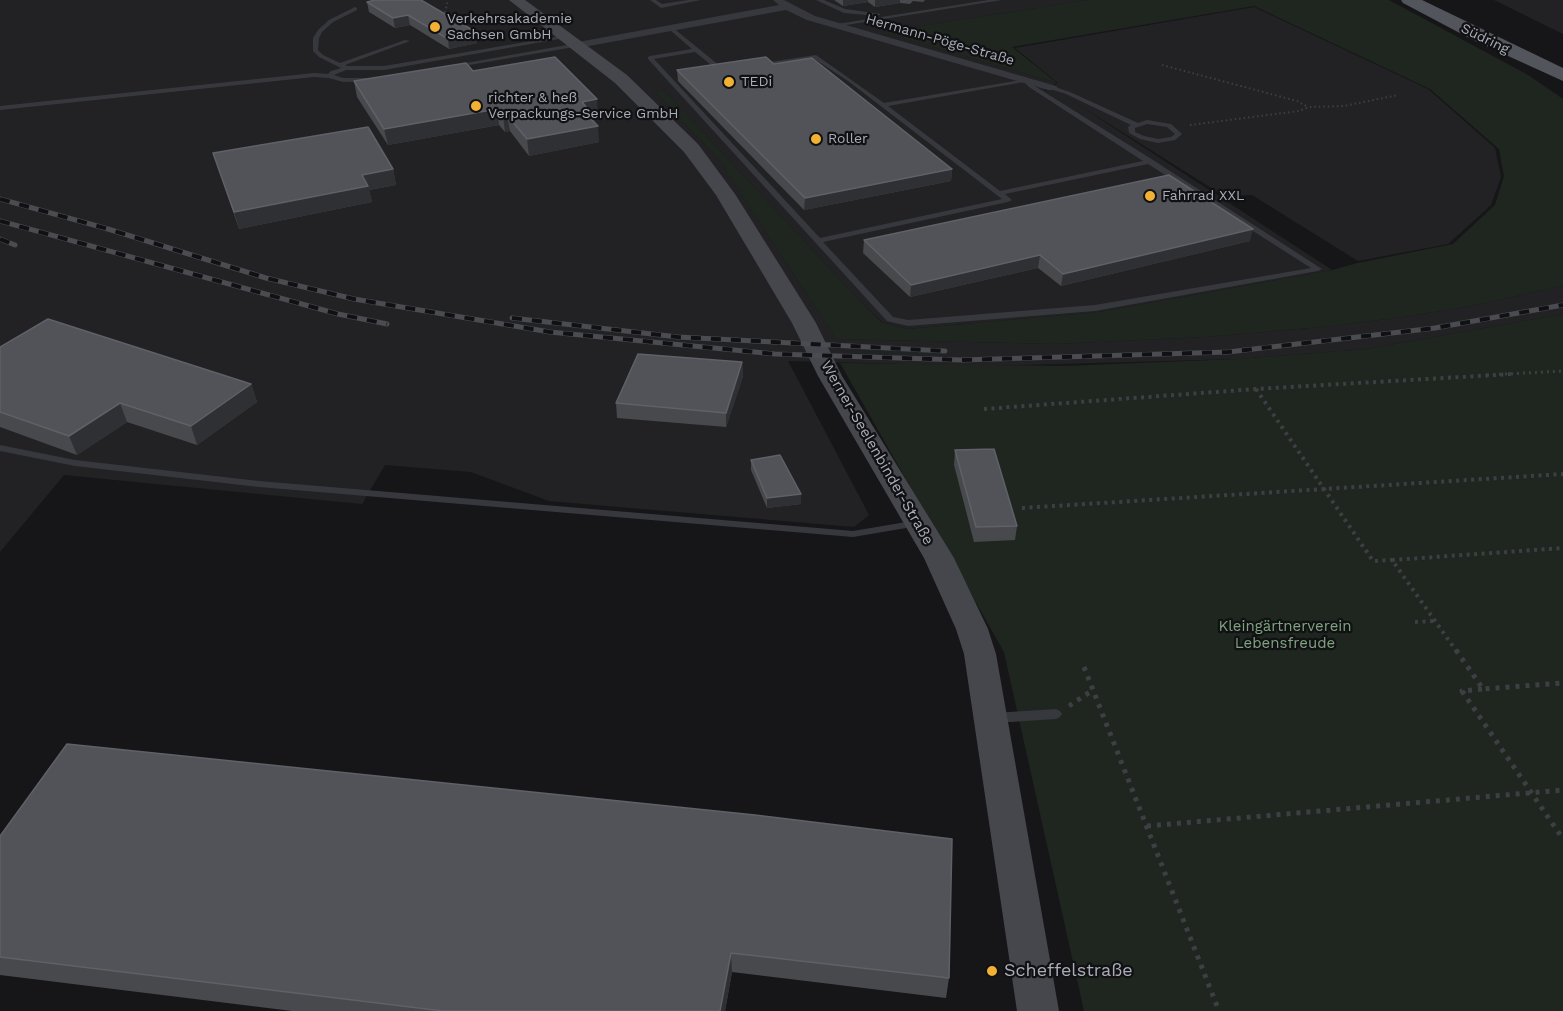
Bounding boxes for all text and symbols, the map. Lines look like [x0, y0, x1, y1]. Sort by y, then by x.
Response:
place label: Verkehrsakademie Sachsen GmbH [447, 11, 572, 44]
street label: Hermann-Pöge-Straße [864, 11, 1016, 69]
marker: Verkehrsakademie Sachsen GmbH [428, 20, 442, 34]
street label: Südring [1458, 20, 1512, 58]
place label: TEDi [741, 74, 772, 90]
marker: TEDi [722, 75, 736, 89]
place label: richter & heß Verpackungs-Service GmbH [488, 90, 678, 122]
marker: richter & heß Verpackungs-Service GmbH [469, 99, 483, 113]
place label: Roller [828, 131, 868, 147]
marker: Roller [809, 132, 823, 146]
place label: Fahrrad XXL [1162, 188, 1244, 204]
marker: Fahrrad XXL [1143, 189, 1157, 203]
street label: Werner-Seelenbinder-Straße [817, 358, 937, 548]
park label: Kleingärtnerverein Lebensfreude [1218, 618, 1352, 653]
place label: Scheffelstraße [1004, 960, 1133, 982]
marker: Scheffelstraße [985, 964, 999, 978]

